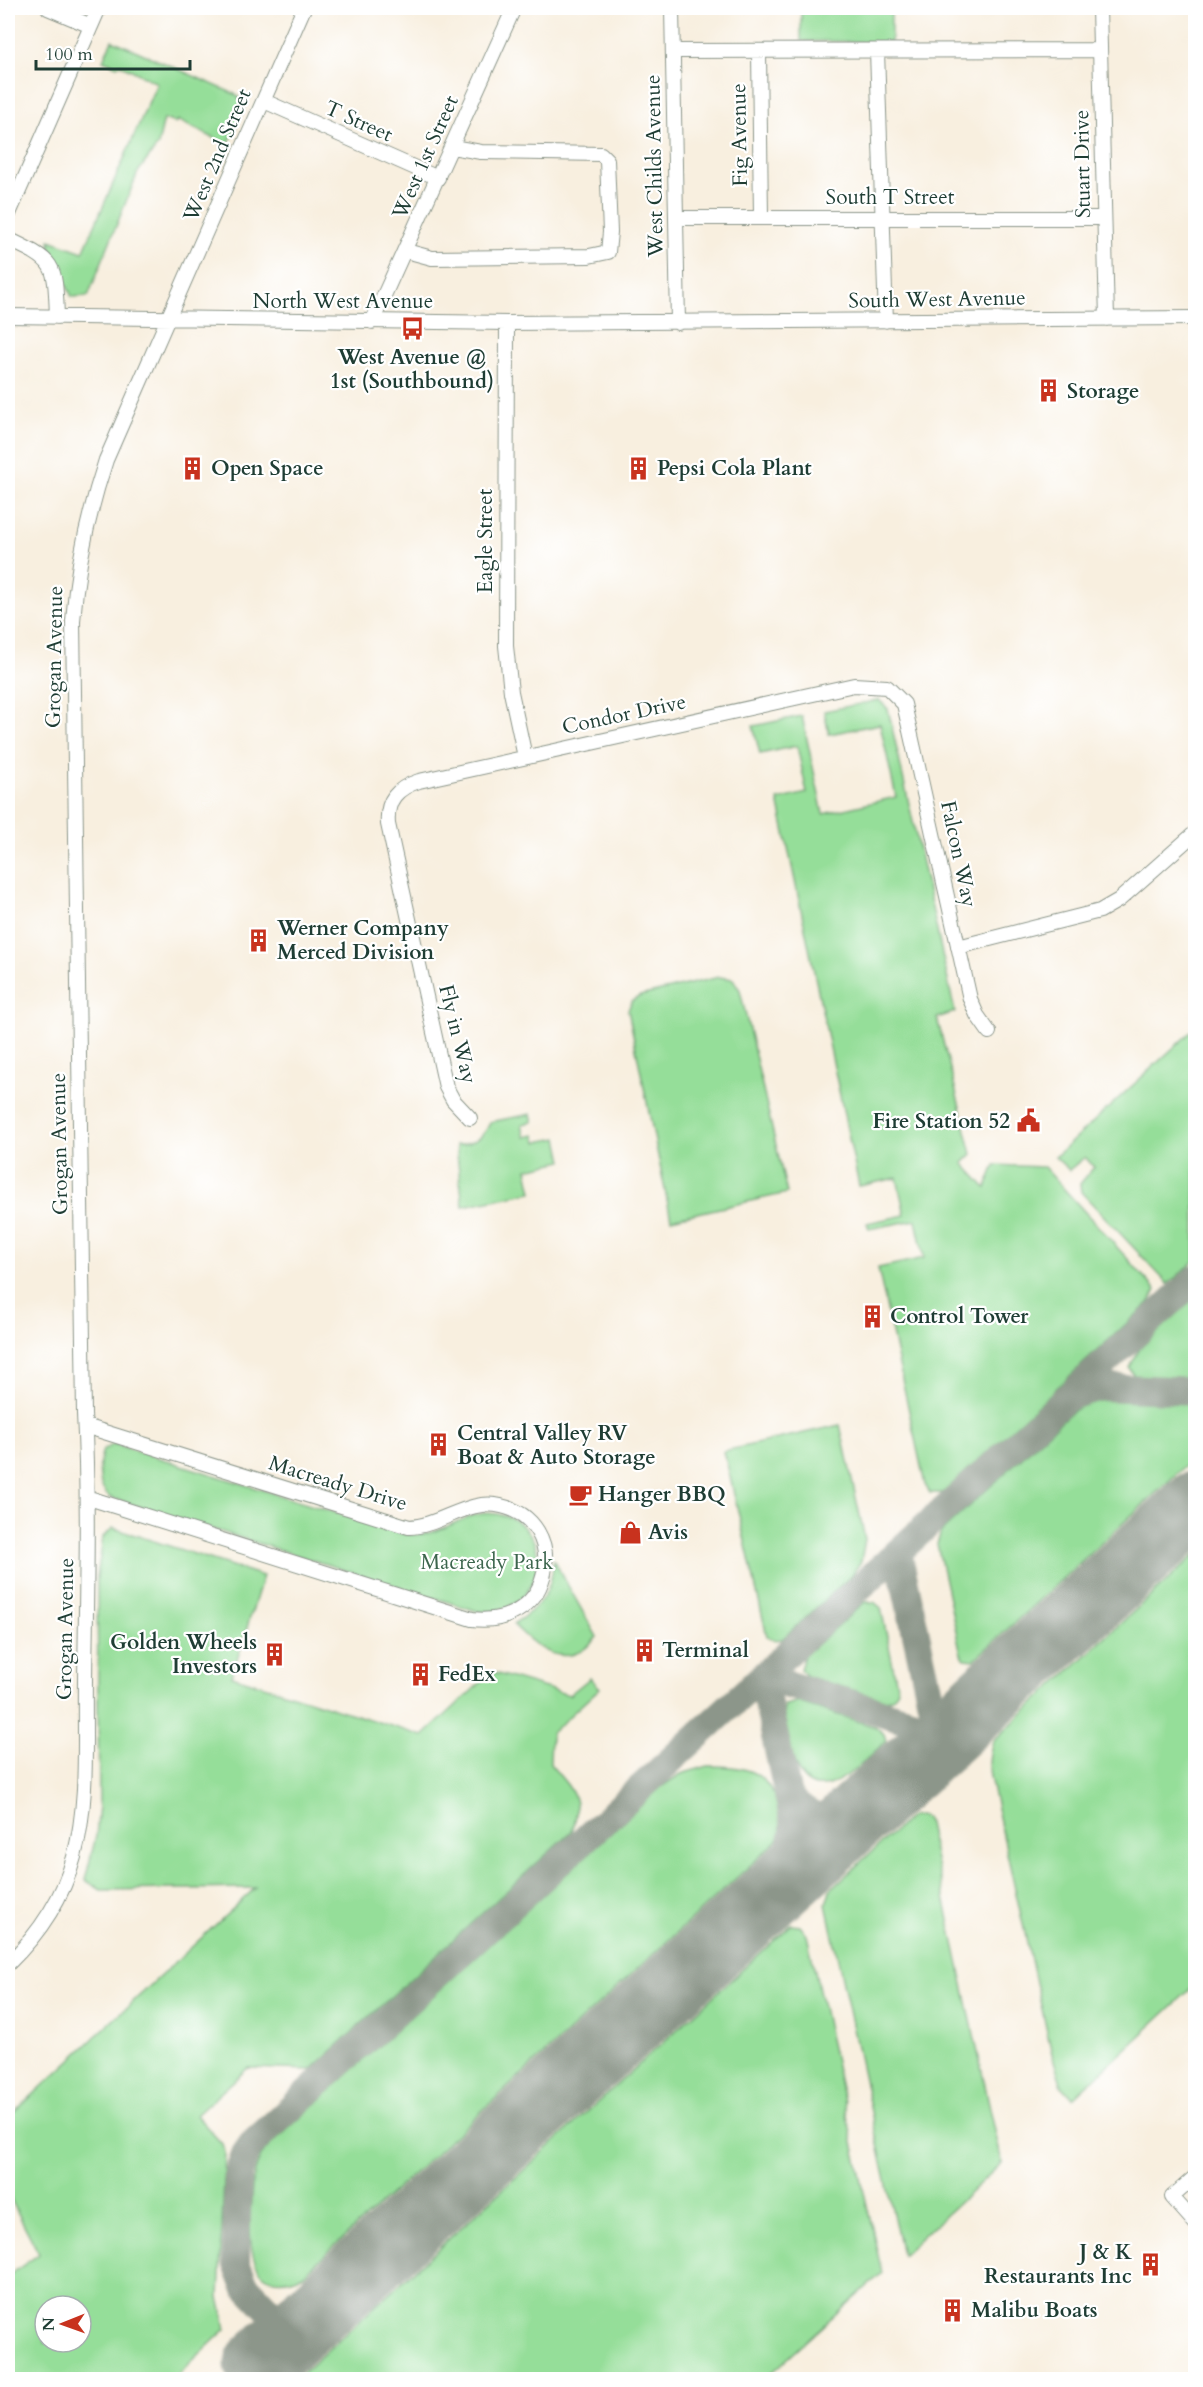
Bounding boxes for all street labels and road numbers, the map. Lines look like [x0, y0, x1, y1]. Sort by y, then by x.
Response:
street label: West Childs Avenue [638, 74, 671, 259]
street label: Fig Avenue [724, 83, 755, 187]
street label: West 2nd Street [176, 84, 259, 227]
street label: West 1st Street [385, 90, 466, 225]
street label: T Street [320, 94, 398, 149]
street label: Stuart Drive [1067, 110, 1098, 218]
street label: South T Street [826, 183, 955, 212]
street label: South West Avenue [848, 283, 1026, 316]
street label: North West Avenue [253, 287, 433, 316]
street label: Eagle Street [471, 488, 500, 593]
street label: Grogan Avenue [39, 586, 70, 728]
street label: Condor Drive [559, 687, 689, 742]
street label: Falcon Way [933, 798, 984, 910]
street label: Fly in Way [431, 982, 484, 1087]
street label: Grogan Avenue [44, 1073, 75, 1215]
street label: Macready Drive [265, 1449, 411, 1518]
street label: Grogan Avenue [50, 1558, 81, 1700]

